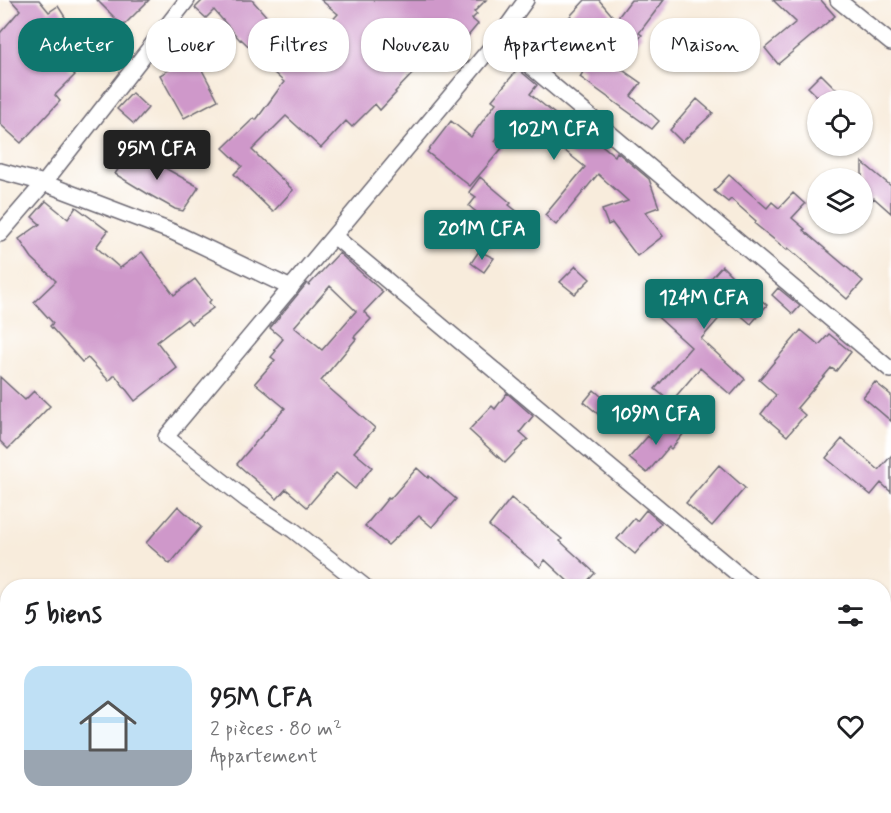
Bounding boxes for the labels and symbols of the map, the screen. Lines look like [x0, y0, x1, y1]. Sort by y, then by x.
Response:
pin: 102M CFA [492, 110, 616, 161]
pin: 95M CFA [102, 130, 212, 181]
pin: 201M CFA [420, 210, 544, 261]
pin: 124M CFA [642, 279, 766, 330]
pin: 109M CFA [594, 395, 718, 446]

